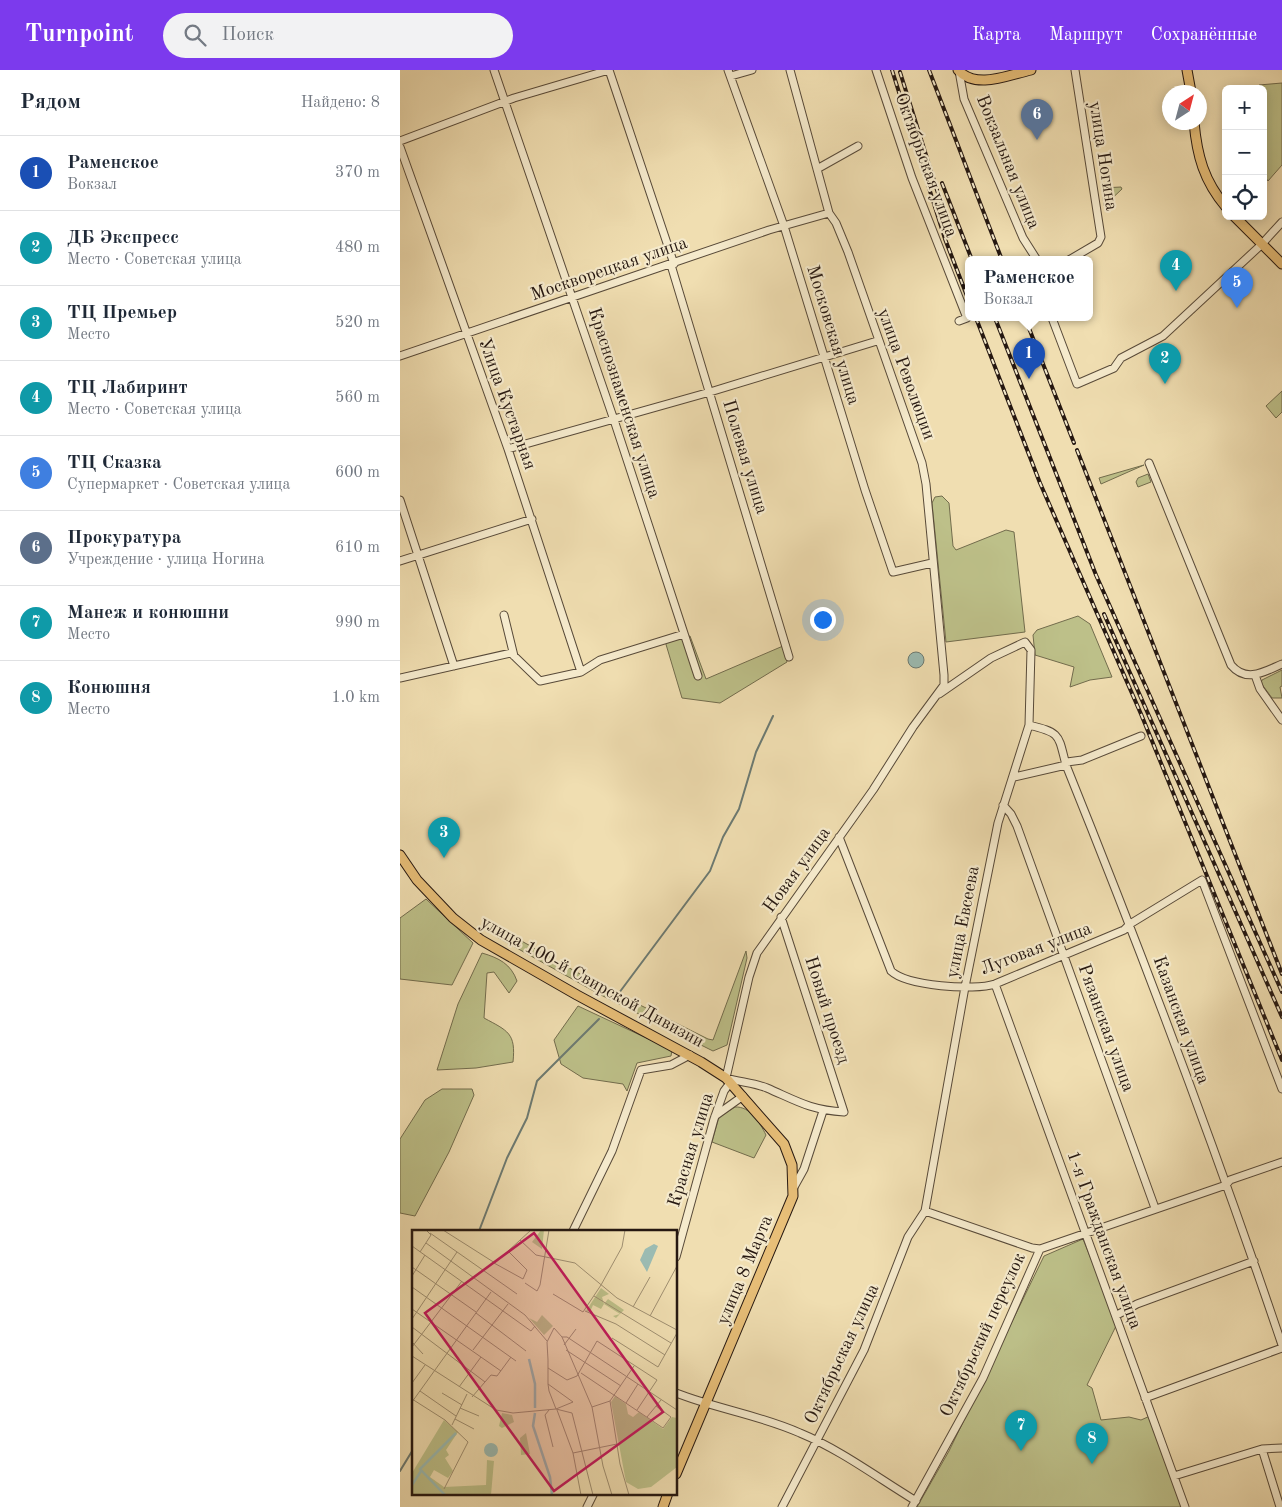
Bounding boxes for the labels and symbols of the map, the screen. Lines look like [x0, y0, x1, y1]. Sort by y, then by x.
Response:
north arrow [1162, 85, 1207, 130]
street label: Октябрьская улица [891, 90, 961, 240]
street label: Вокзальная улица [973, 92, 1043, 232]
pin: 6 [1021, 99, 1053, 140]
street label: улица Ногина [1085, 100, 1121, 212]
street label: Москворецкая улица [528, 234, 690, 304]
pin: 4 [1160, 250, 1192, 291]
street label: Московская улица [803, 263, 863, 407]
pin: 5 [1221, 267, 1253, 308]
street label: Краснознаменская улица [585, 305, 663, 501]
street label: улица Революции [874, 306, 938, 442]
street label: Улица Кустарная [475, 336, 539, 472]
pin: 1 [1013, 338, 1045, 379]
pin: 2 [1149, 343, 1181, 384]
street label: Полевая улица [719, 398, 771, 516]
your location [810, 607, 836, 633]
pin: 3 [428, 817, 460, 858]
street label: Новая улица [760, 824, 834, 916]
street label: улица Евсеева [943, 864, 983, 980]
street label: улица 100-й Свирской Дивизии [477, 913, 707, 1051]
street label: Луговая улица [978, 920, 1094, 978]
street label: Новый проезд [801, 954, 853, 1066]
street label: Казанская улица [1149, 954, 1213, 1087]
street label: Рязанская улица [1075, 962, 1137, 1094]
street label: Красная улица [665, 1091, 717, 1209]
street label: 1-я Гражданская улица [1063, 1149, 1145, 1332]
street label: улица 8 Марта [714, 1212, 776, 1327]
inset map [412, 1230, 678, 1494]
street label: Октябрьский переулок [937, 1250, 1029, 1420]
street label: Октябрьская улица [802, 1281, 882, 1427]
pin: 7 [1005, 1410, 1037, 1451]
pin: 8 [1076, 1423, 1108, 1464]

